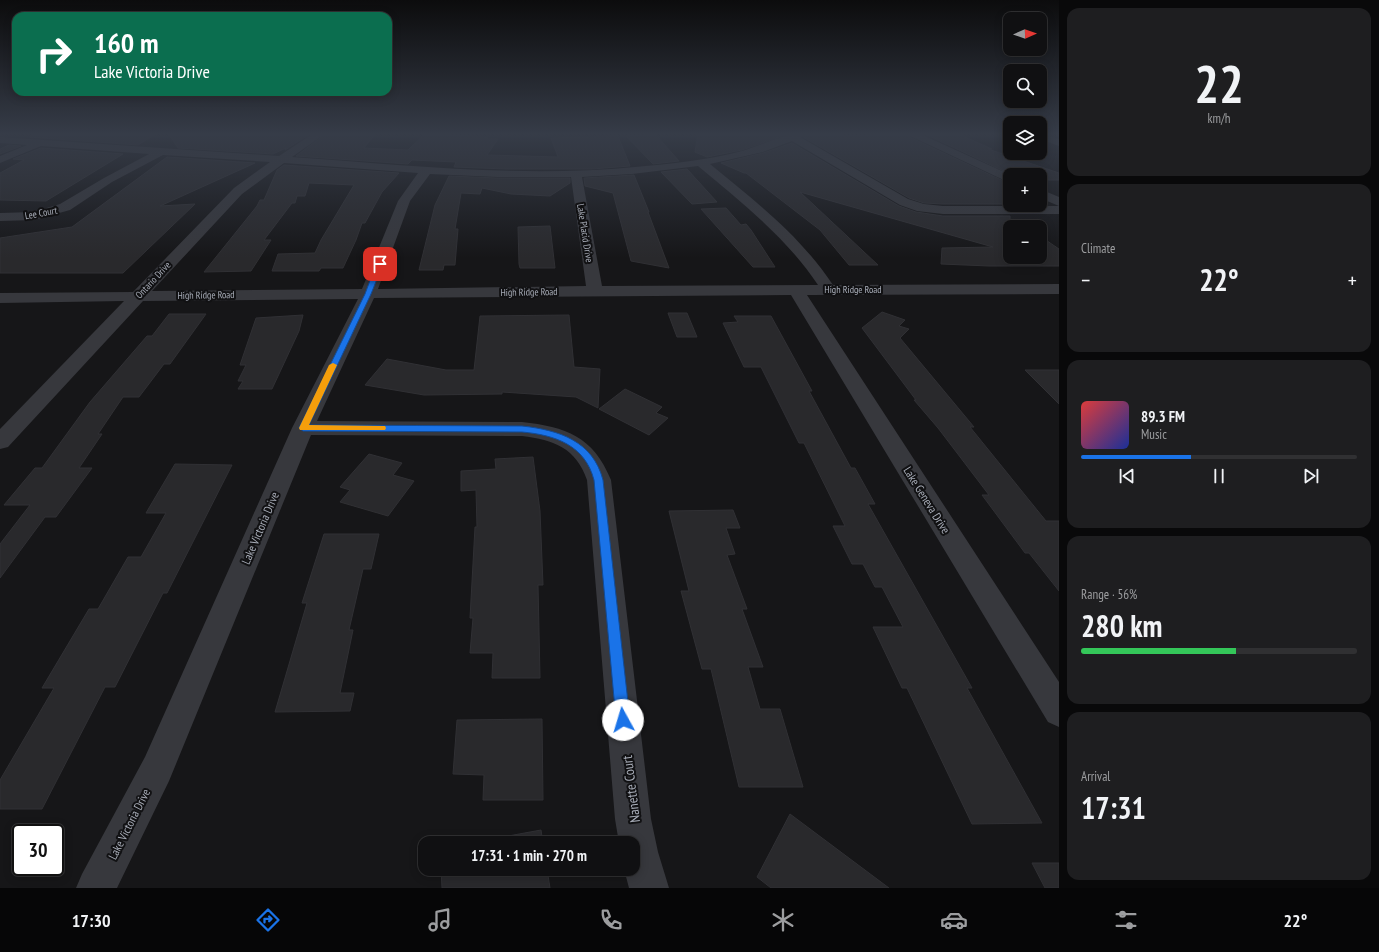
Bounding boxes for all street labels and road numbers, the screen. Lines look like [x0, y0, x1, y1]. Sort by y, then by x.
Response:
street label: Lake Placid Drive [574, 203, 596, 263]
street label: Lee Court [24, 204, 58, 222]
street label: Ontario Drive [133, 259, 173, 301]
street label: High Ridge Road [824, 283, 882, 296]
street label: High Ridge Road [500, 285, 558, 299]
street label: High Ridge Road [177, 288, 235, 302]
street label: Lake Geneva Drive [900, 464, 954, 536]
street label: Lake Victoria Drive [238, 489, 282, 566]
street label: Nanette Court [618, 754, 644, 824]
street label: Lake Victoria Drive [105, 786, 153, 862]

